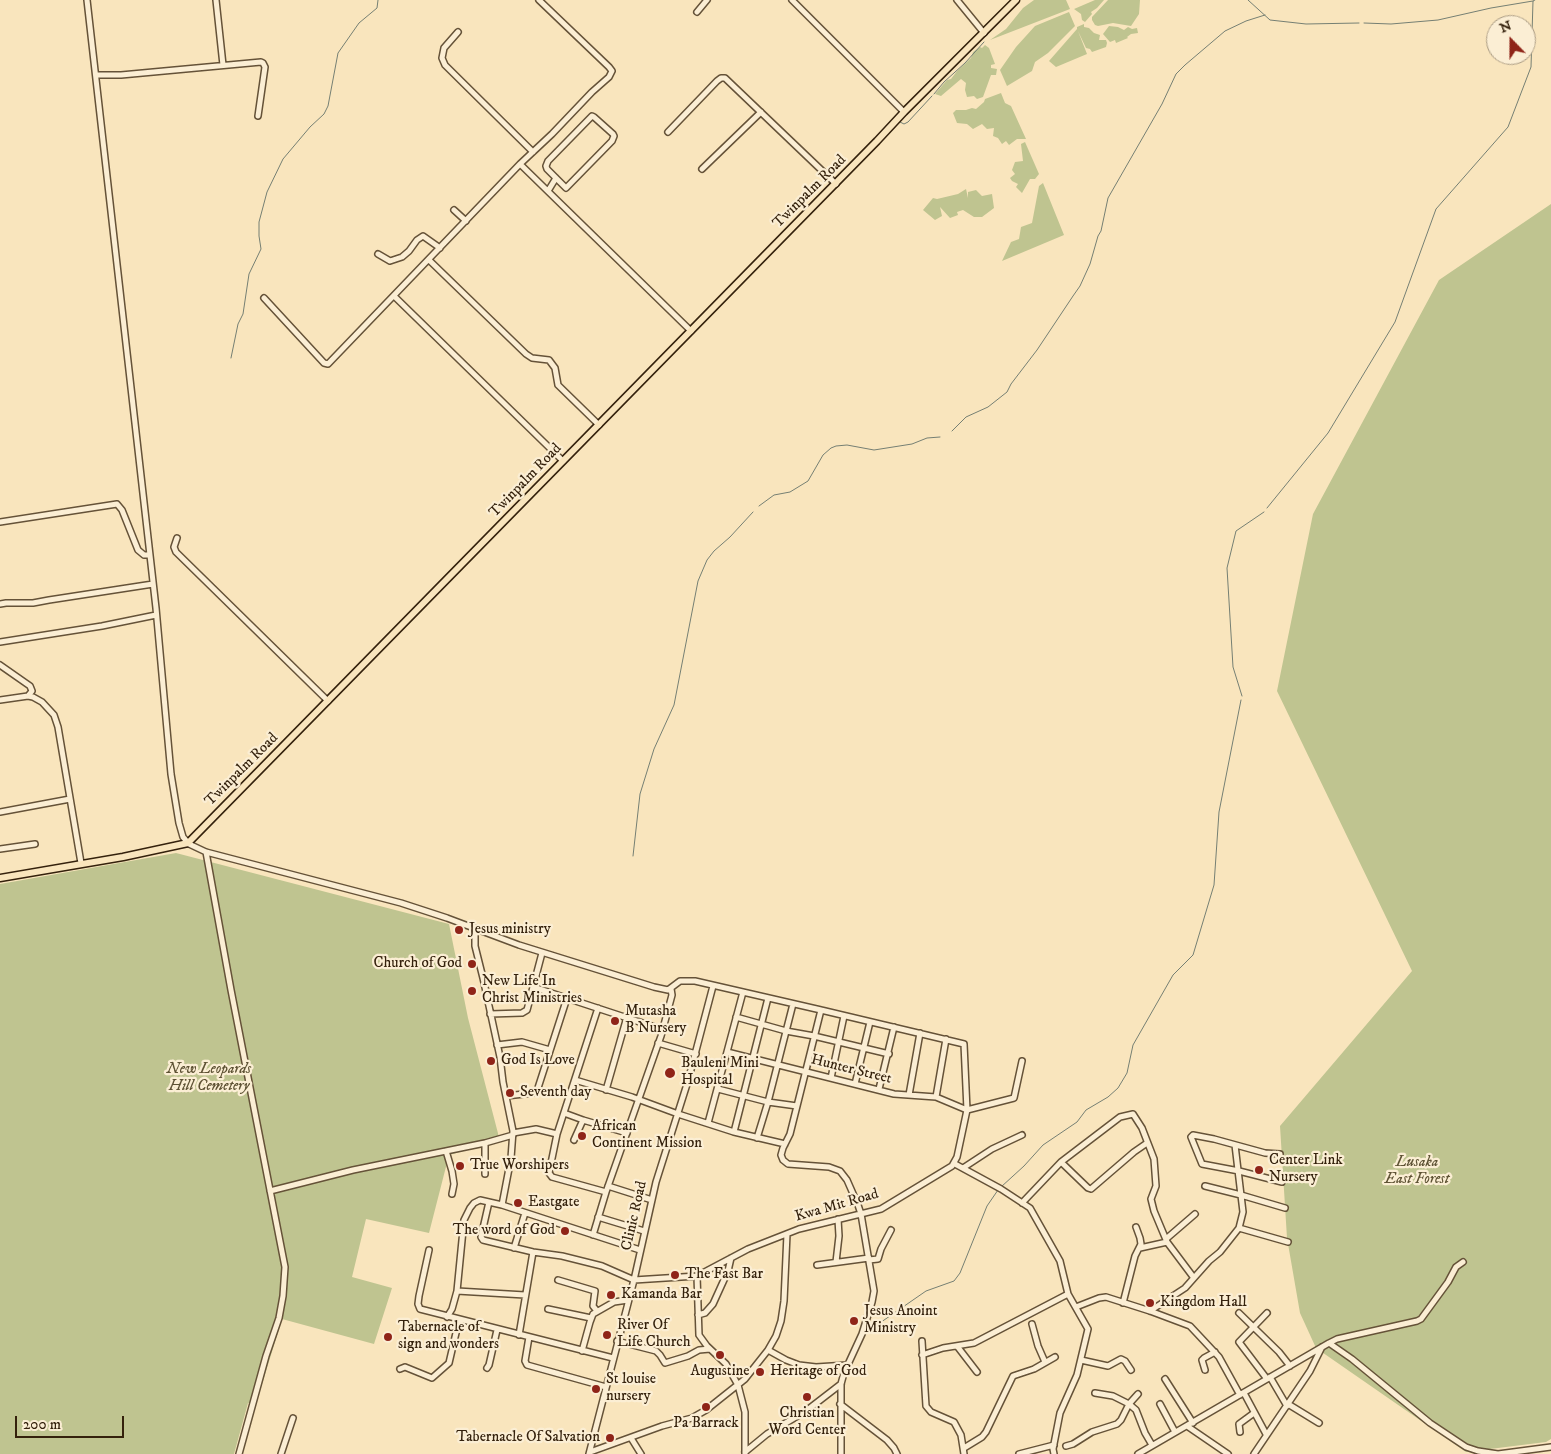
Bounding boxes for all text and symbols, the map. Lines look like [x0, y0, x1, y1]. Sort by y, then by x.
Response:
north arrow [1486, 15, 1536, 65]
text: N [1497, 17, 1514, 38]
street label: Twinpalm Road [770, 152, 850, 232]
street label: Twinpalm Road [486, 440, 566, 522]
street label: Twinpalm Road [202, 730, 282, 810]
place label: Jesus ministry [469, 921, 551, 939]
marker: Jesus ministry [453, 924, 465, 936]
place label: Church of God [373, 955, 462, 973]
marker: Church of God [466, 958, 478, 970]
place label: New Life In Christ Ministries [482, 973, 582, 1008]
marker: New Life In Christ Ministries [466, 985, 478, 997]
place label: Mutasha B Nursery [625, 1003, 686, 1038]
marker: Mutasha B Nursery [609, 1015, 621, 1027]
street label: Hunter Street [809, 1051, 893, 1089]
place label: God Is Love [501, 1052, 575, 1070]
marker: God Is Love [485, 1055, 497, 1067]
place label: Bauleni Mini Hospital [681, 1055, 759, 1090]
park label: New Leopards Hill Cemetery [167, 1061, 251, 1096]
marker: Bauleni Mini Hospital [663, 1066, 677, 1080]
place label: Seventh day [520, 1084, 591, 1102]
marker: Seventh day [504, 1087, 516, 1099]
place label: African Continent Mission [592, 1118, 702, 1153]
marker: African Continent Mission [576, 1130, 588, 1142]
place label: Center Link Nursery [1269, 1152, 1343, 1187]
park label: Lusaka East Forest [1385, 1154, 1449, 1189]
place label: True Worshipers [470, 1157, 569, 1175]
marker: True Worshipers [454, 1160, 466, 1172]
marker: Center Link Nursery [1253, 1164, 1265, 1176]
street label: Clinic Road [618, 1179, 652, 1253]
street label: Kwa Mit Road [793, 1186, 881, 1226]
place label: Eastgate [528, 1194, 579, 1212]
marker: Eastgate [512, 1197, 524, 1209]
place label: The word of God [453, 1222, 555, 1240]
marker: The word of God [559, 1225, 571, 1237]
place label: The Fast Bar [685, 1266, 763, 1284]
marker: The Fast Bar [669, 1269, 681, 1281]
place label: Kamanda Bar [621, 1286, 702, 1304]
marker: Kamanda Bar [605, 1289, 617, 1301]
place label: Kingdom Hall [1160, 1294, 1247, 1312]
marker: Kingdom Hall [1144, 1297, 1156, 1309]
place label: Jesus Anoint Ministry [864, 1303, 937, 1338]
marker: Jesus Anoint Ministry [848, 1315, 860, 1327]
place label: River Of Life Church [617, 1317, 691, 1352]
place label: Tabernacle of sign and wonders [398, 1319, 499, 1354]
marker: River Of Life Church [601, 1329, 613, 1341]
marker: Tabernacle of sign and wonders [382, 1331, 394, 1343]
marker: Augustine [714, 1349, 726, 1361]
place label: Augustine [690, 1363, 750, 1381]
place label: Heritage of God [770, 1363, 866, 1381]
marker: Heritage of God [754, 1366, 766, 1378]
place label: St louise nursery [606, 1371, 656, 1406]
marker: St louise nursery [590, 1383, 602, 1395]
marker: Christian Word Center [801, 1391, 813, 1403]
marker: Pa Barrack [700, 1401, 712, 1413]
place label: Christian Word Center [768, 1405, 846, 1440]
scale bar [18, 1406, 126, 1438]
text: 200 m [23, 1415, 61, 1434]
place label: Pa Barrack [673, 1415, 739, 1433]
place label: Tabernacle Of Salvation [456, 1429, 600, 1447]
marker: Tabernacle Of Salvation [604, 1432, 616, 1444]

